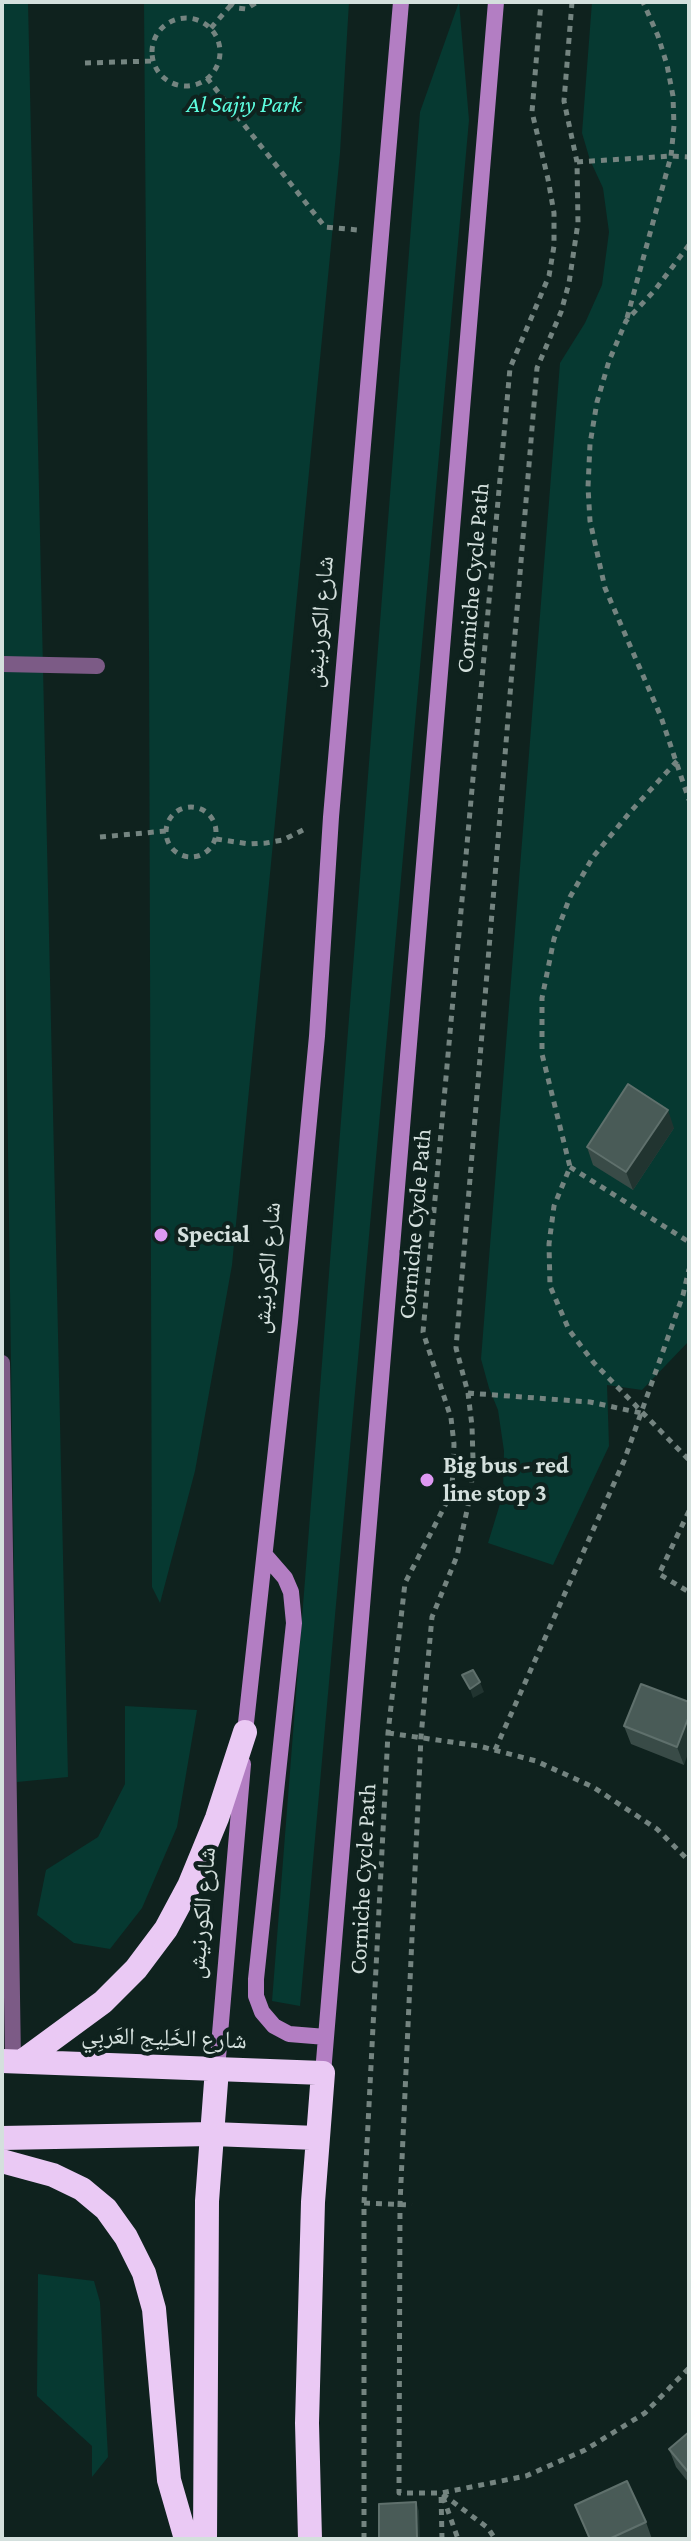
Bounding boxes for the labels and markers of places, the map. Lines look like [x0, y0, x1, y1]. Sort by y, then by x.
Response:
place label: Special [177, 1221, 250, 1249]
marker: Special [152, 1226, 170, 1244]
place label: Big bus - red line stop 3 [443, 1452, 569, 1508]
marker: Big bus - red line stop 3 [418, 1471, 436, 1489]

